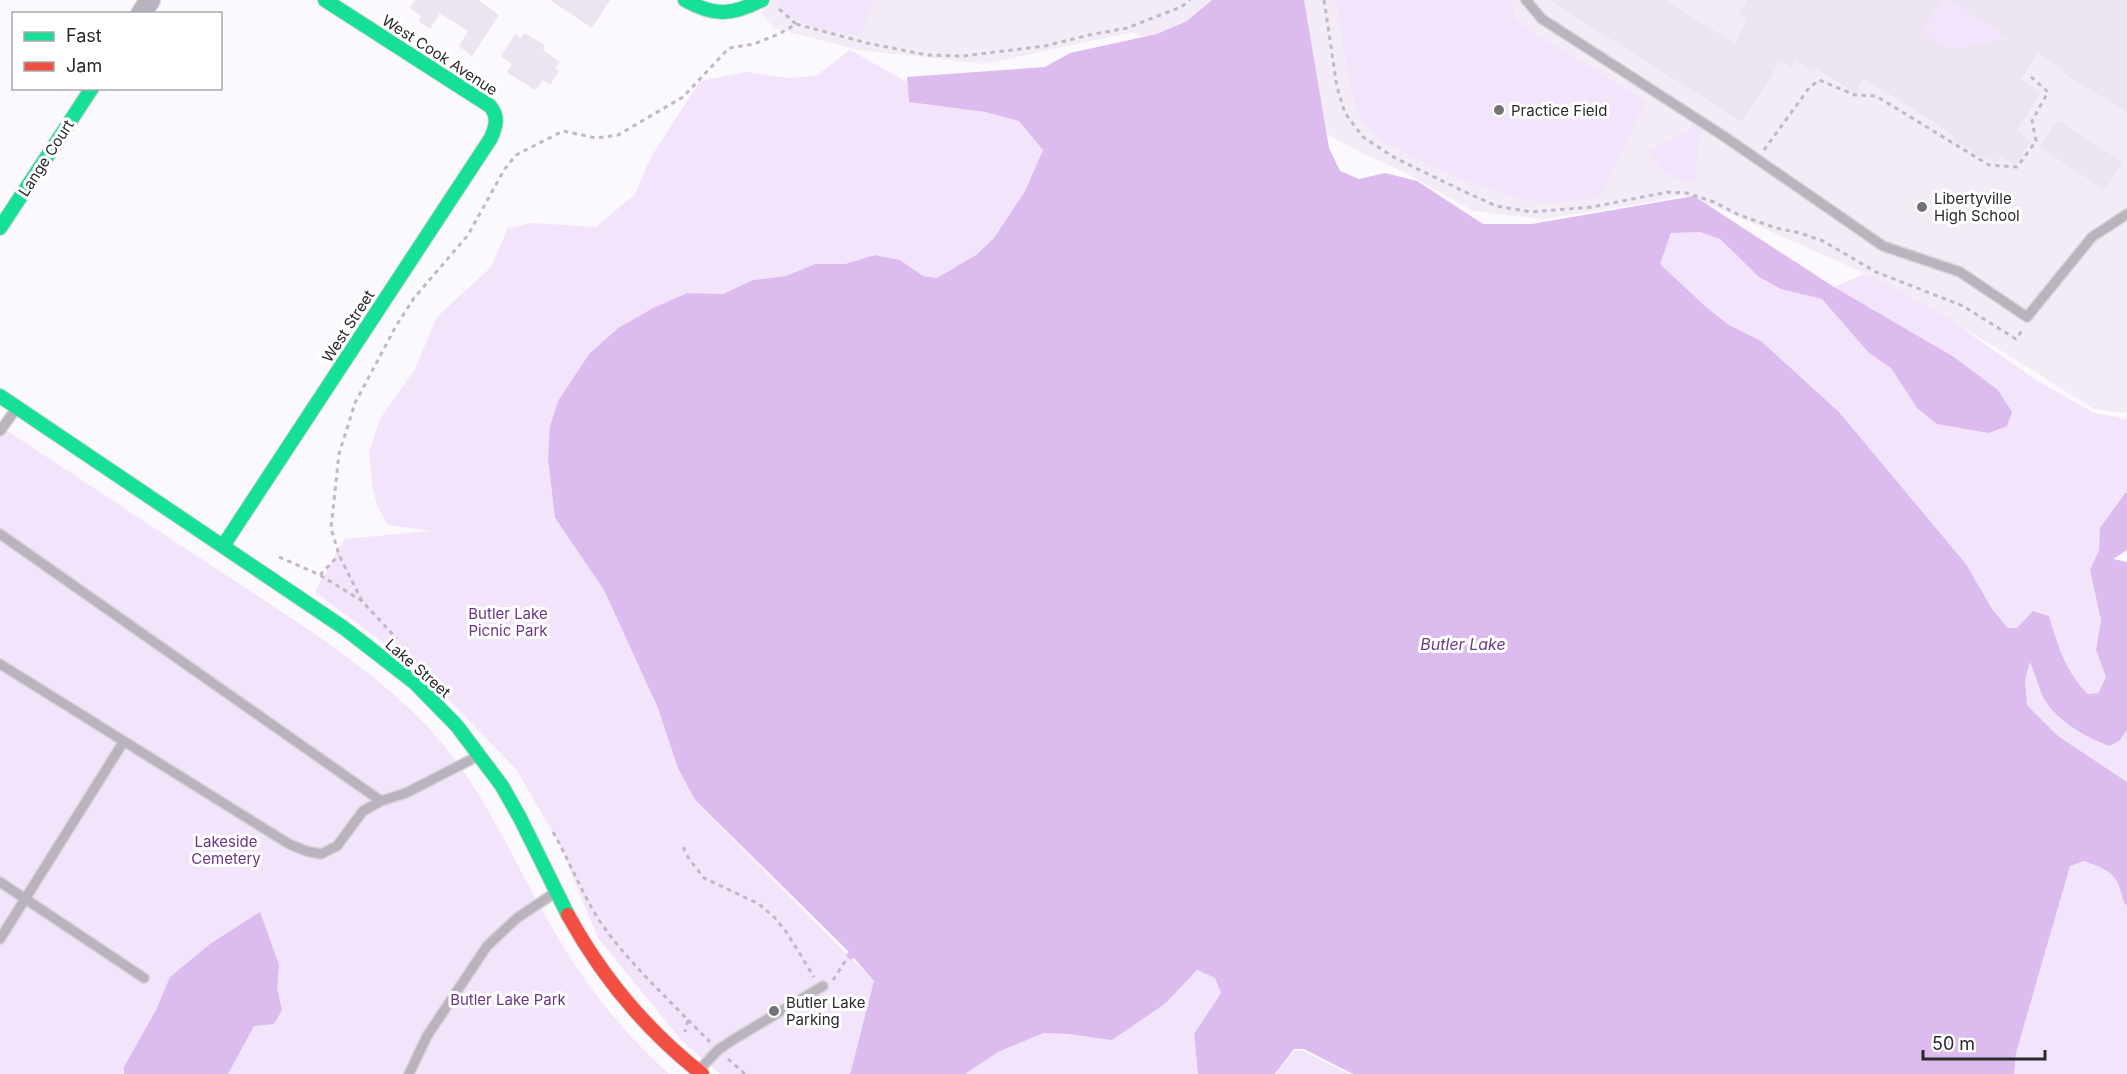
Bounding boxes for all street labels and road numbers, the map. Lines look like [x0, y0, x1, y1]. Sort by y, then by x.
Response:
street label: West Cook Avenue [379, 11, 501, 99]
street label: Lange Court [14, 116, 78, 200]
street label: West Street [318, 286, 378, 366]
street label: Lake Street [382, 635, 455, 702]

